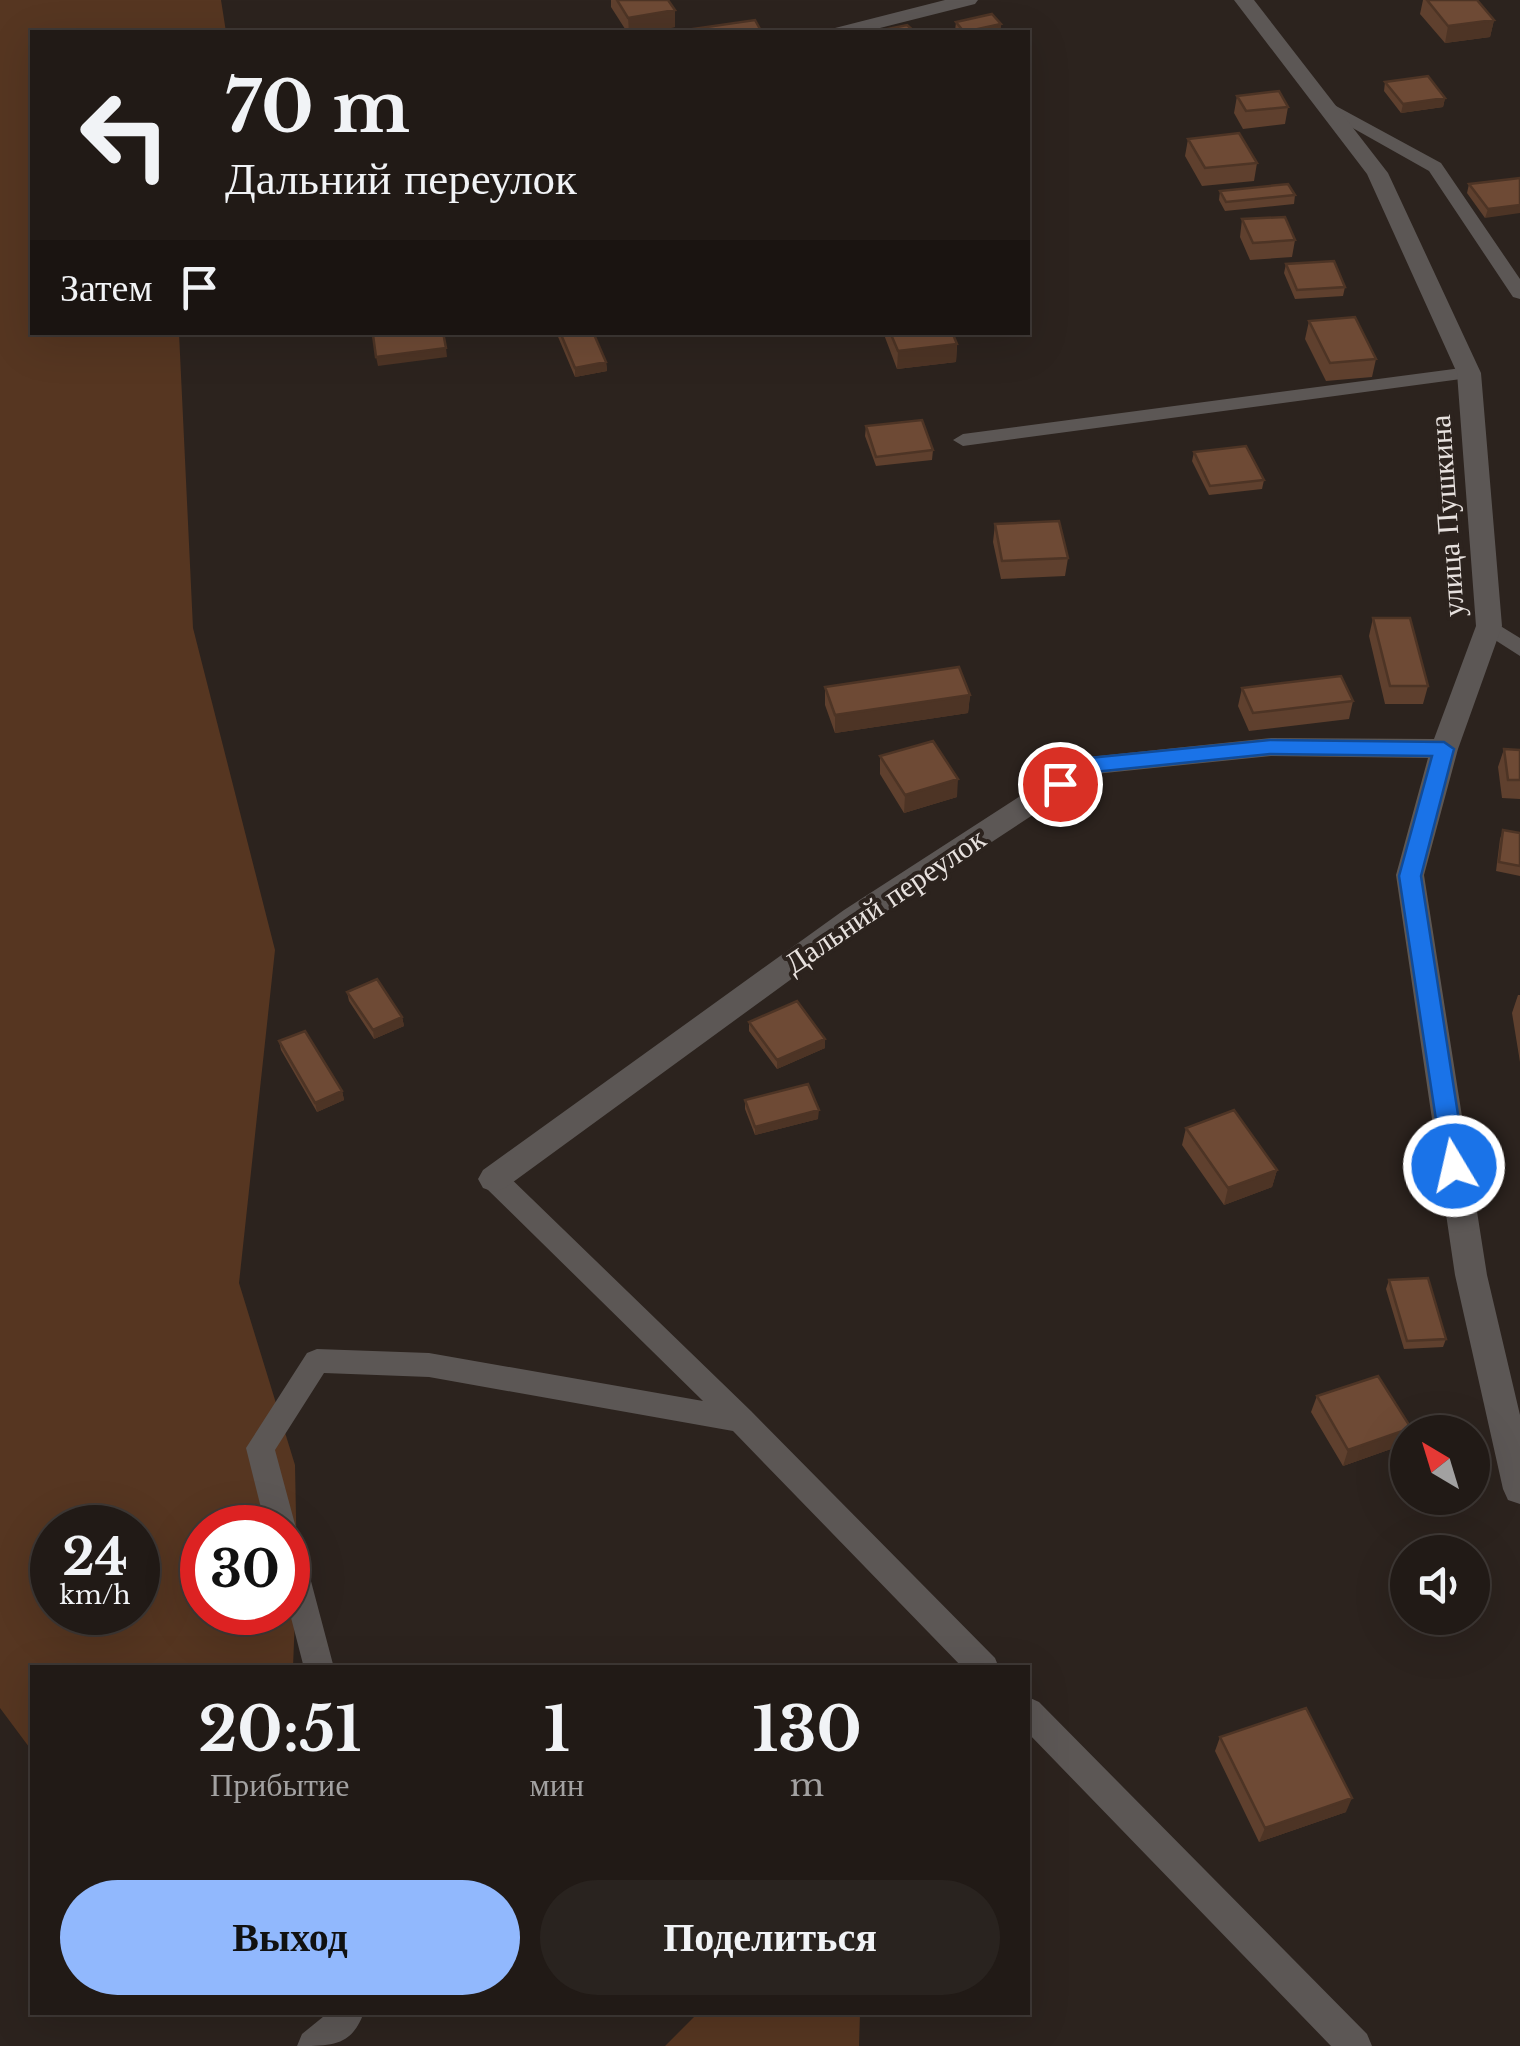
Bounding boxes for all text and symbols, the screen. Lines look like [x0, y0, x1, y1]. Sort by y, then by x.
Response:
text: 70 m [225, 64, 410, 151]
icon: left [60, 70, 190, 200]
text: Дальний переулок [225, 150, 577, 206]
icon: arrive [172, 260, 227, 315]
text: Затем [60, 264, 152, 311]
street label: улица Пушкина [1421, 414, 1472, 618]
pin [1018, 742, 1103, 827]
icon: arrive [1033, 757, 1088, 812]
street label: Дальний переулок [777, 819, 993, 982]
position arrow [1402, 1114, 1506, 1218]
north arrow [1390, 1415, 1490, 1515]
map controls [1390, 1415, 1490, 1635]
speed limit sign: 30 [180, 1505, 310, 1635]
text: 24 [62, 1526, 128, 1589]
button: sound [1390, 1535, 1490, 1635]
text: km/h [60, 1580, 130, 1611]
text: 20:51 [198, 1693, 361, 1767]
text: 1 [544, 1693, 570, 1767]
text: 130 [752, 1693, 862, 1767]
text: Прибытие [210, 1765, 349, 1805]
text: мин [530, 1765, 584, 1805]
text: m [790, 1765, 824, 1805]
button: Выход [60, 1880, 520, 1995]
button: Поделиться [540, 1880, 1000, 1995]

